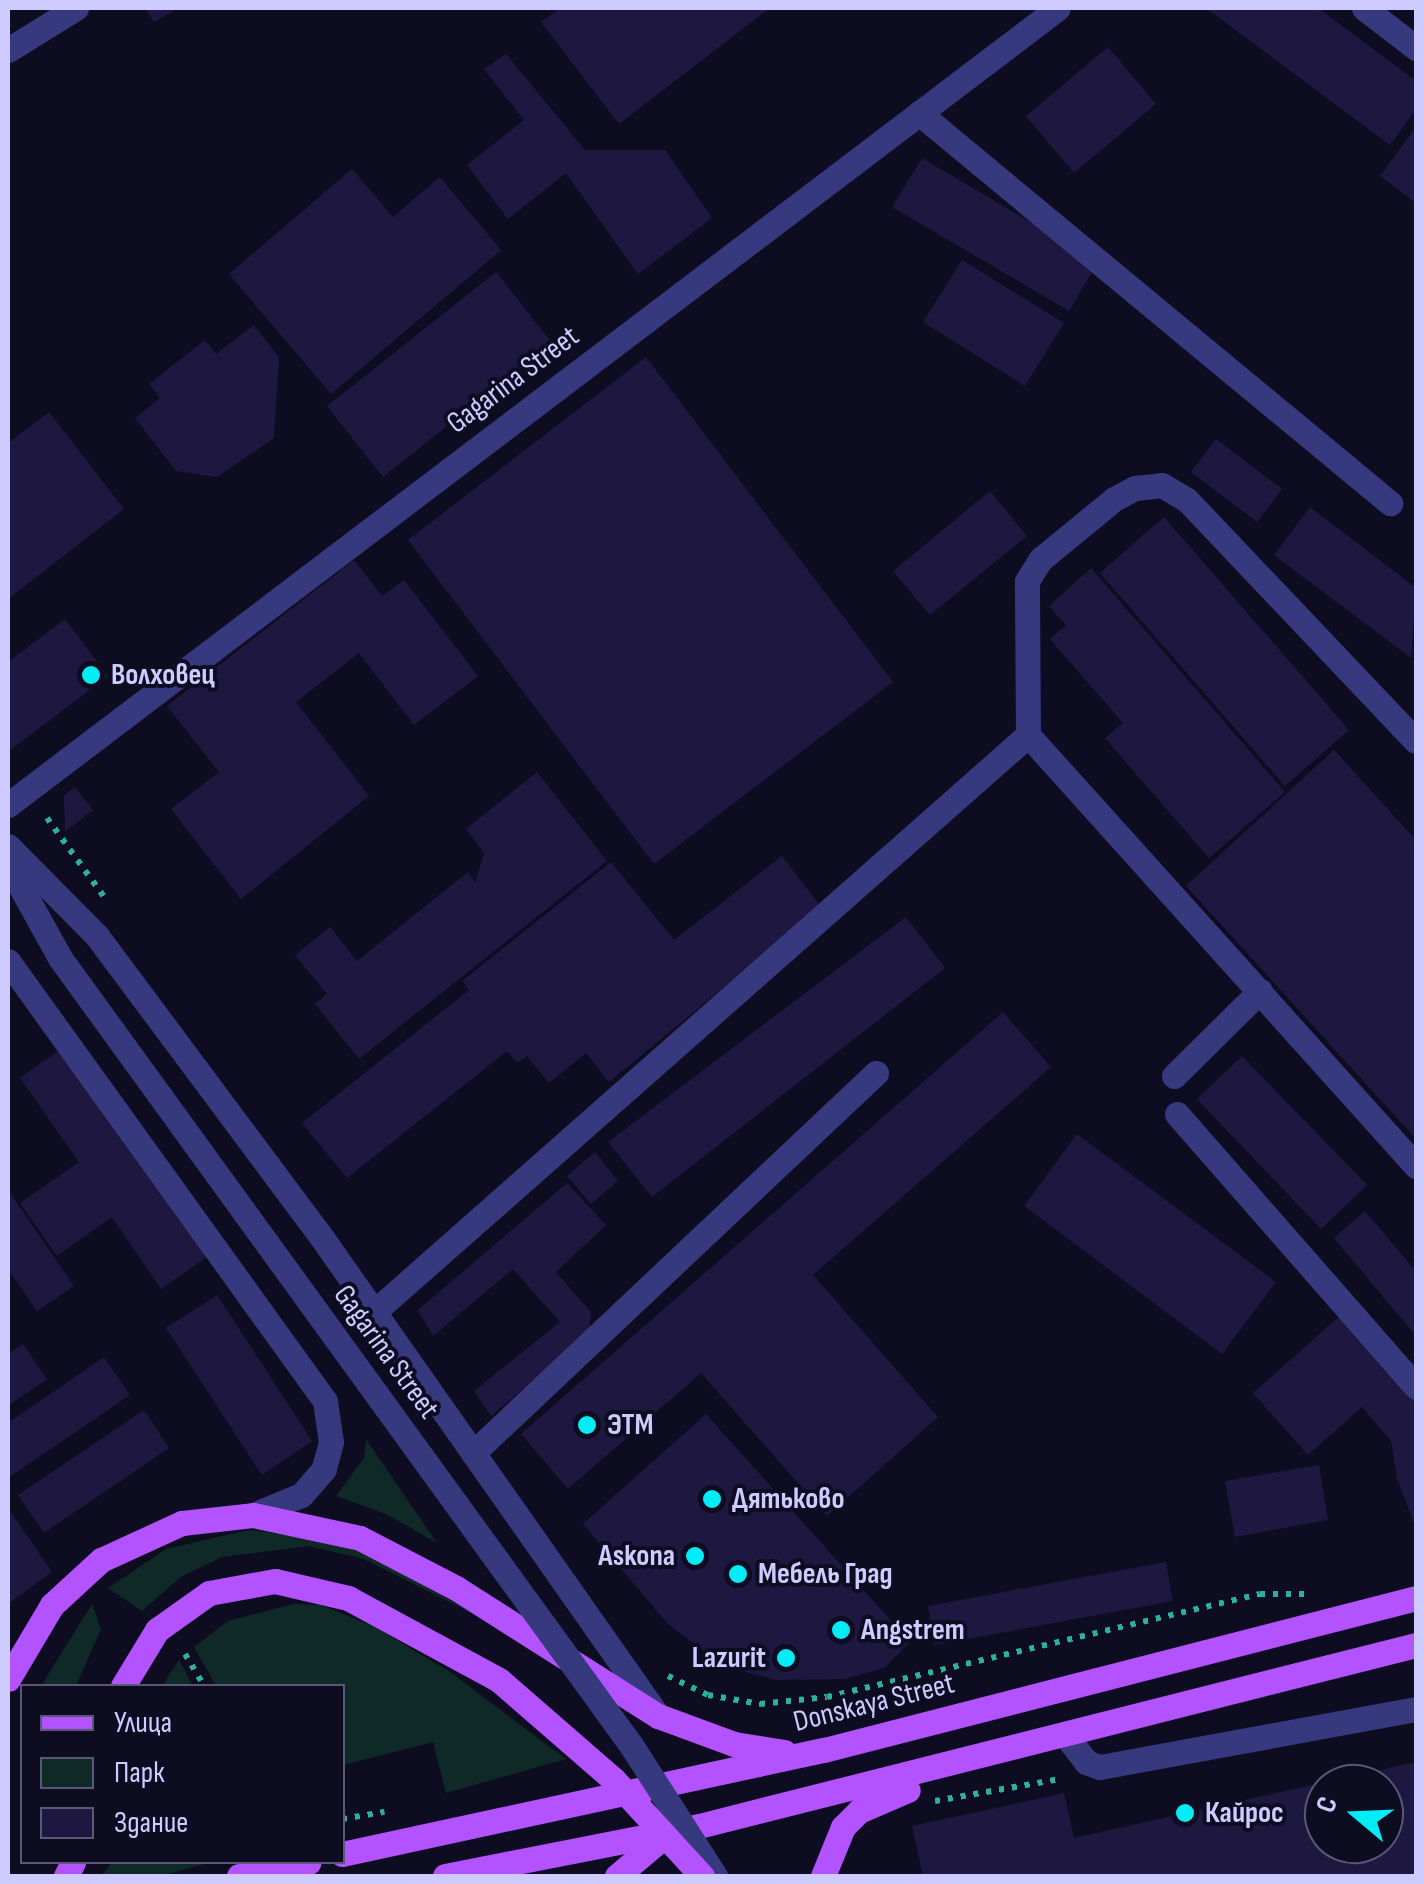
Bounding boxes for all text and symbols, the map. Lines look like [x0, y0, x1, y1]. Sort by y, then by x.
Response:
street label: Gagarina Street [440, 319, 586, 441]
place label: Волховец [111, 657, 215, 693]
marker: Волховец [80, 664, 102, 686]
street label: Gagarina Street [326, 1278, 446, 1426]
place label: ЭТМ [607, 1407, 653, 1443]
marker: ЭТМ [576, 1414, 598, 1436]
place label: Дятьково [732, 1481, 845, 1517]
marker: Дятьково [701, 1488, 723, 1510]
place label: Askona [598, 1538, 675, 1574]
marker: Askona [684, 1545, 706, 1567]
place label: Мебель Град [758, 1556, 892, 1592]
marker: Мебель Град [727, 1563, 749, 1585]
place label: Angstrem [861, 1612, 965, 1648]
marker: Angstrem [830, 1619, 852, 1641]
place label: Lazurit [692, 1640, 766, 1676]
marker: Lazurit [775, 1647, 797, 1669]
street label: Donskaya Street [790, 1666, 958, 1740]
legend [20, 1684, 345, 1864]
text: Улица [114, 1705, 172, 1741]
text: Парк [114, 1755, 165, 1791]
north arrow [1304, 1764, 1404, 1864]
text: С [1309, 1793, 1345, 1817]
place label: Кайрос [1205, 1795, 1284, 1831]
marker: Кайрос [1174, 1802, 1196, 1824]
text: Здание [114, 1805, 188, 1841]

